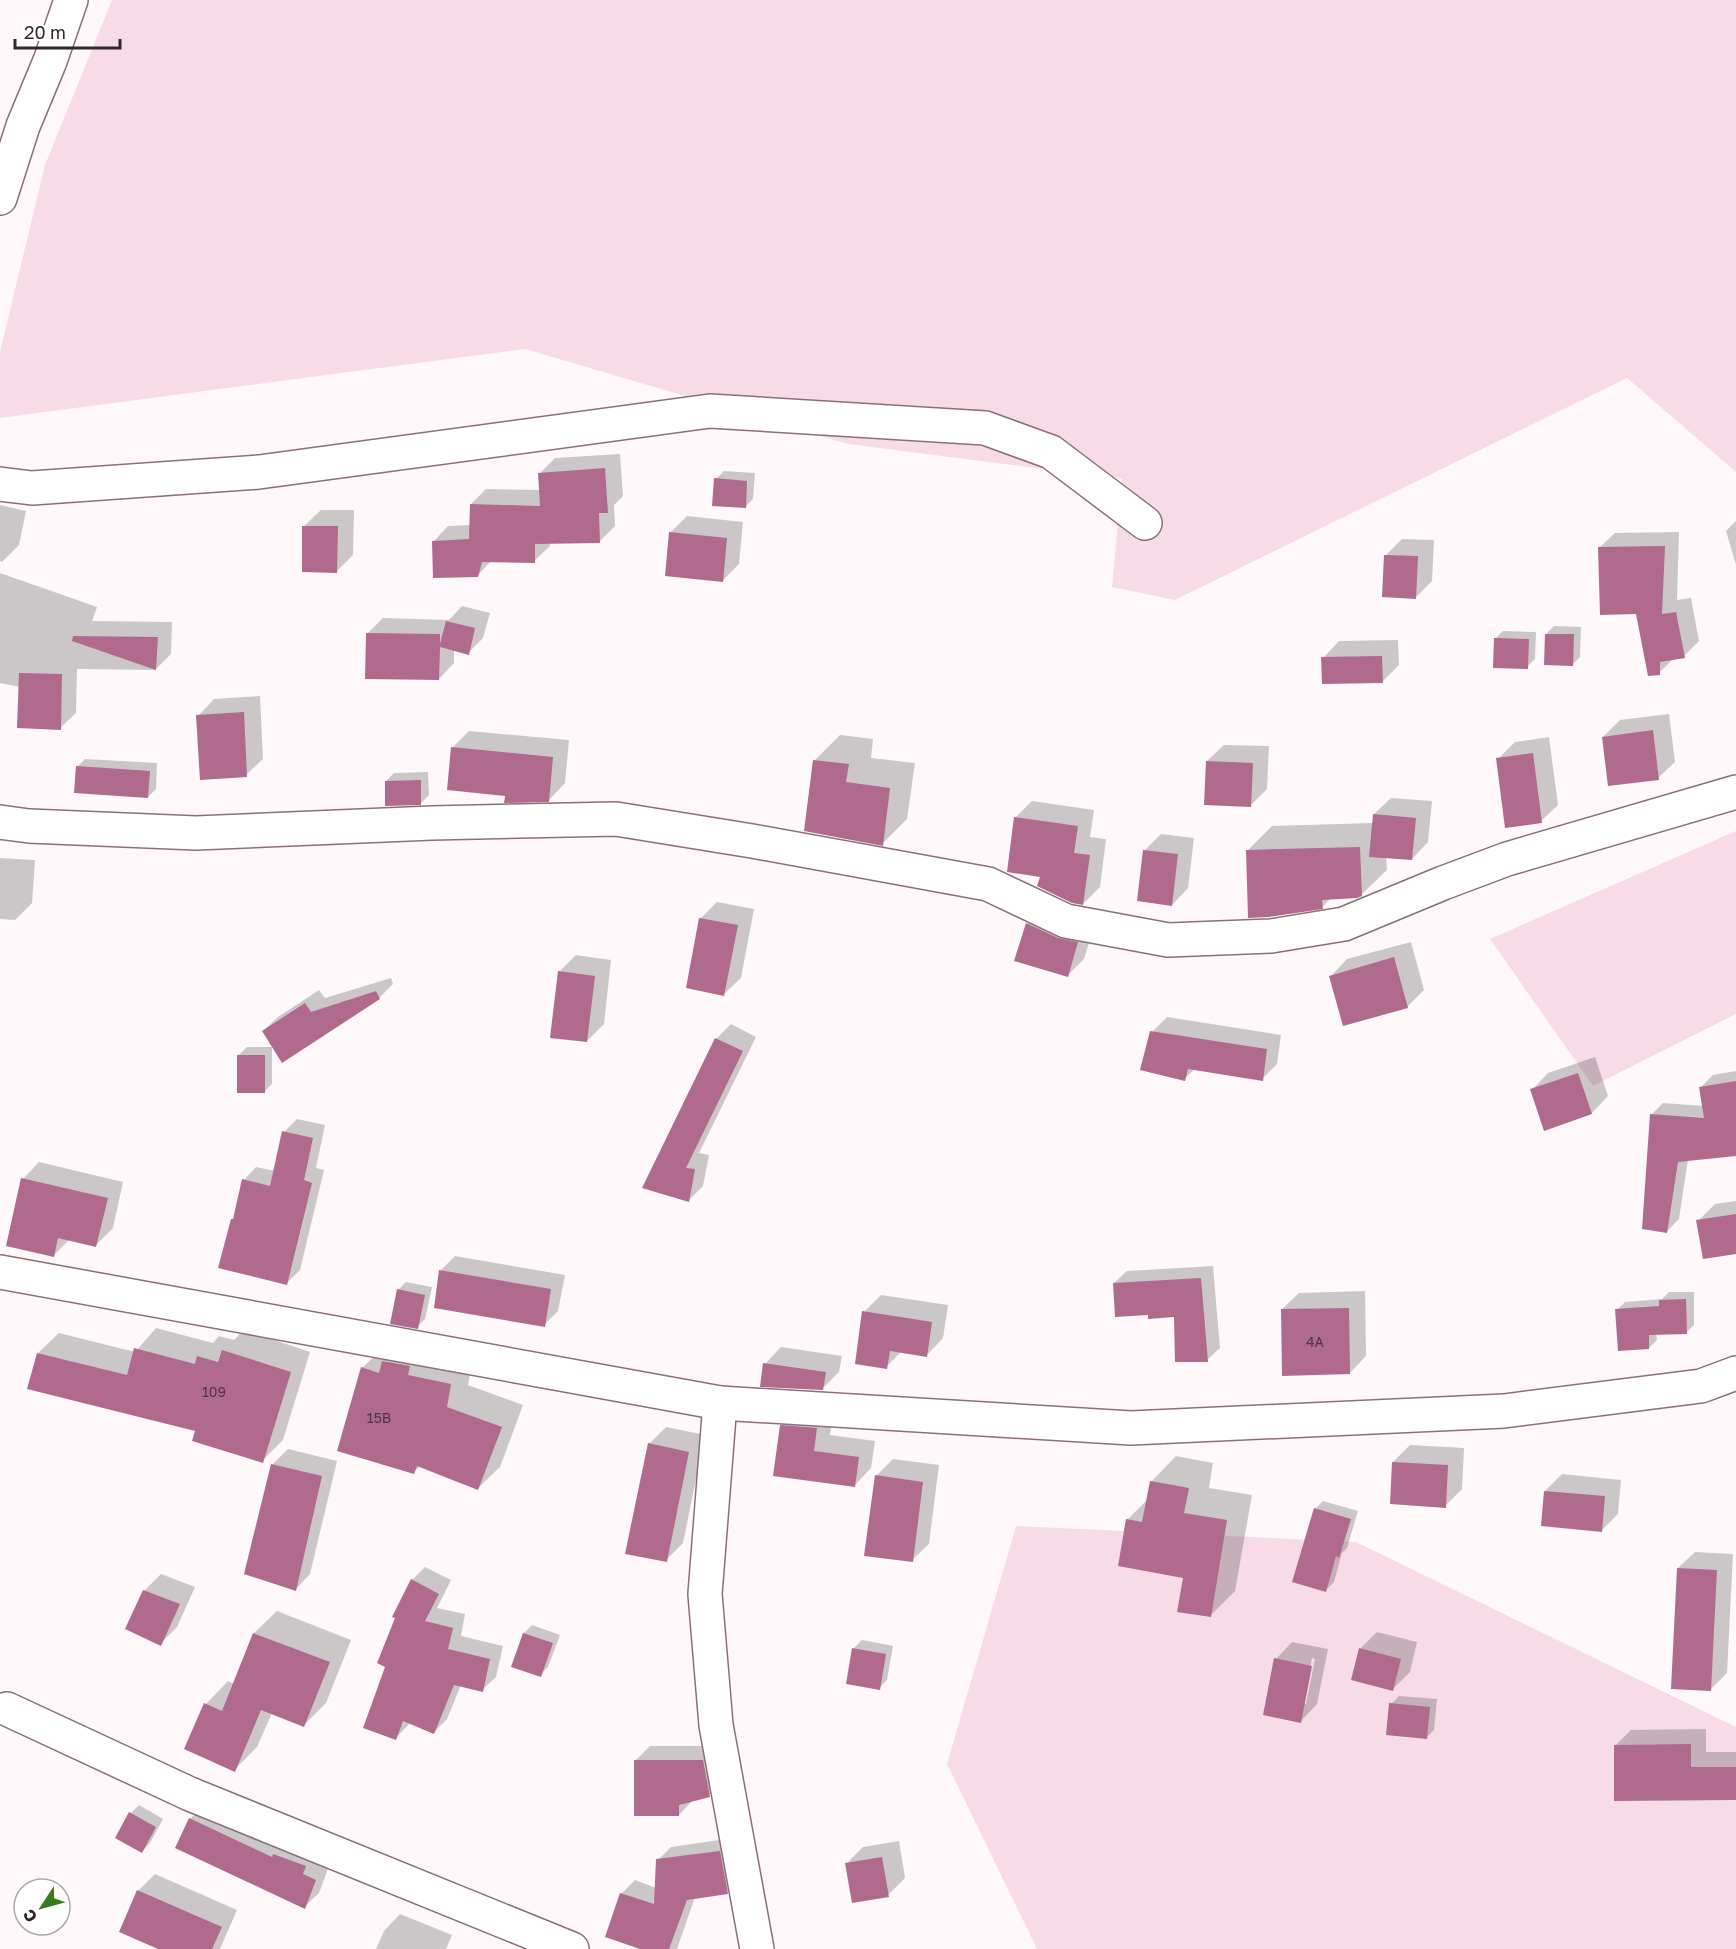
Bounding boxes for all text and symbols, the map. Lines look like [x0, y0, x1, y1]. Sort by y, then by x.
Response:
scale bar [15, 12, 120, 50]
text: 20 m [24, 21, 66, 43]
house number: 4А [1306, 1333, 1325, 1350]
house number: 109 [202, 1383, 226, 1400]
house number: 15В [367, 1409, 391, 1426]
north arrow [12, 1877, 72, 1937]
text: С [18, 1905, 41, 1926]

